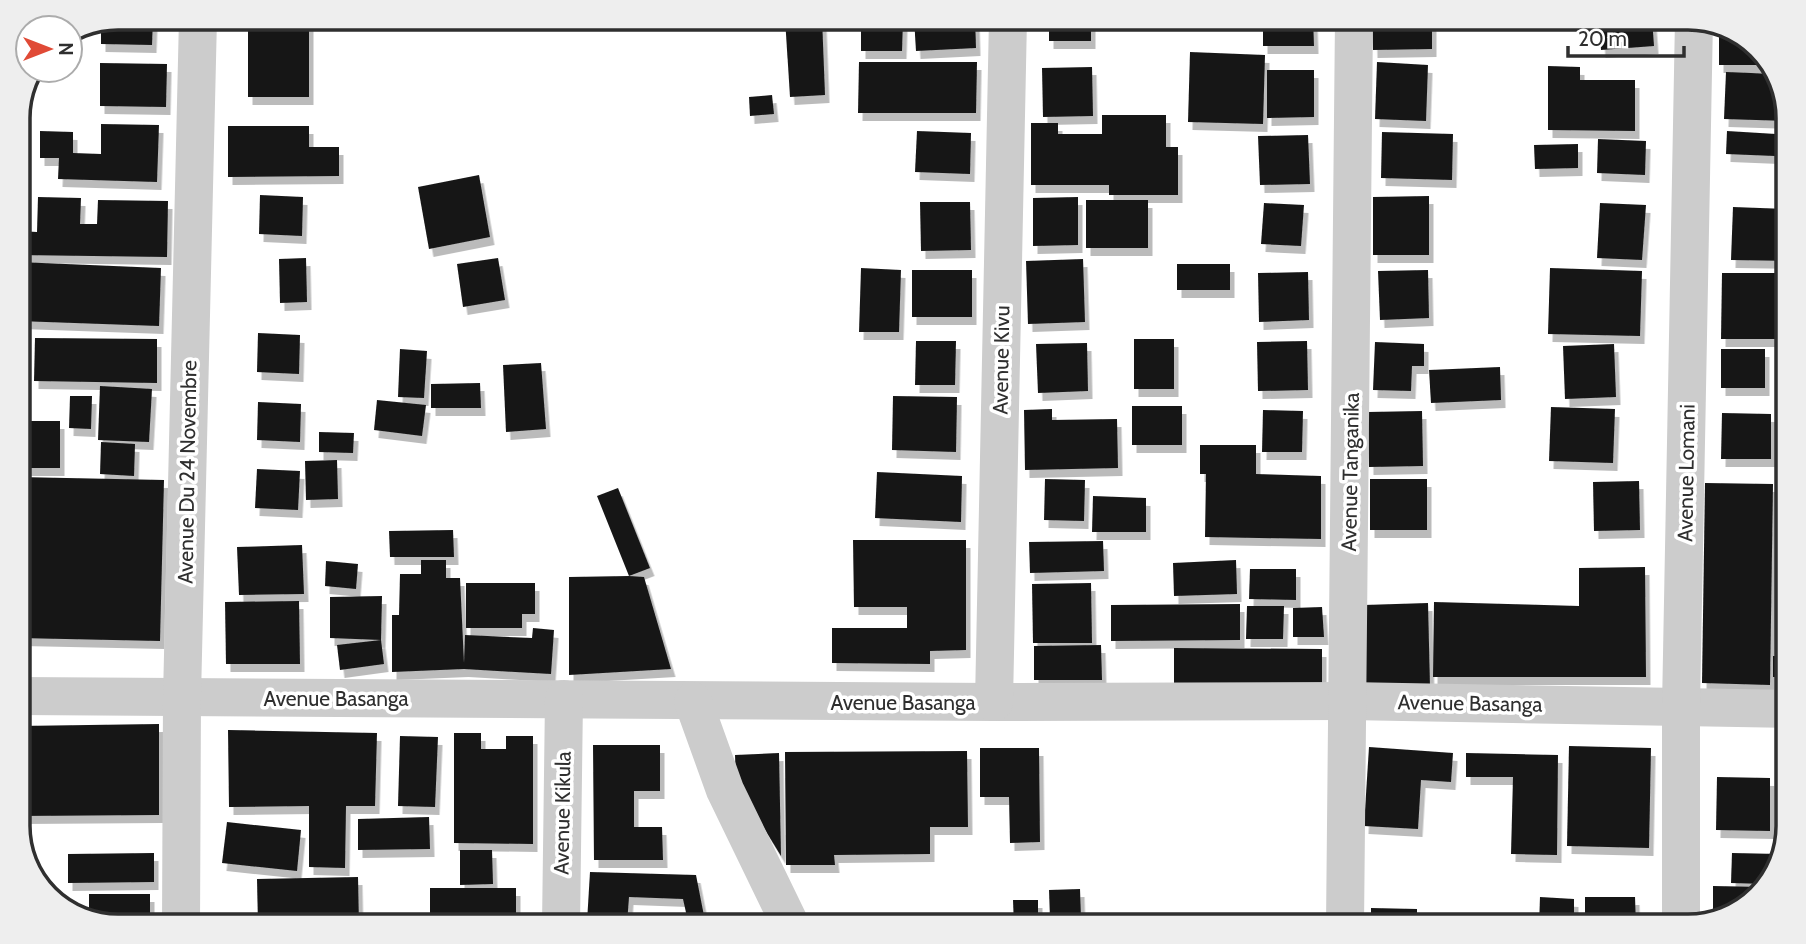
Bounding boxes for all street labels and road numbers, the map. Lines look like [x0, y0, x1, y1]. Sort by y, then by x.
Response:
street label: Avenue Kivu [988, 305, 1014, 415]
street label: Avenue Du 24 Novembre [173, 360, 201, 584]
street label: Avenue Tanganika [1336, 392, 1364, 552]
street label: Avenue Lomani [1672, 404, 1700, 542]
street label: Avenue Basanga [264, 686, 408, 711]
street label: Avenue Basanga [1397, 689, 1543, 717]
street label: Avenue Basanga [831, 690, 975, 715]
street label: Avenue Kikula [548, 751, 576, 875]

